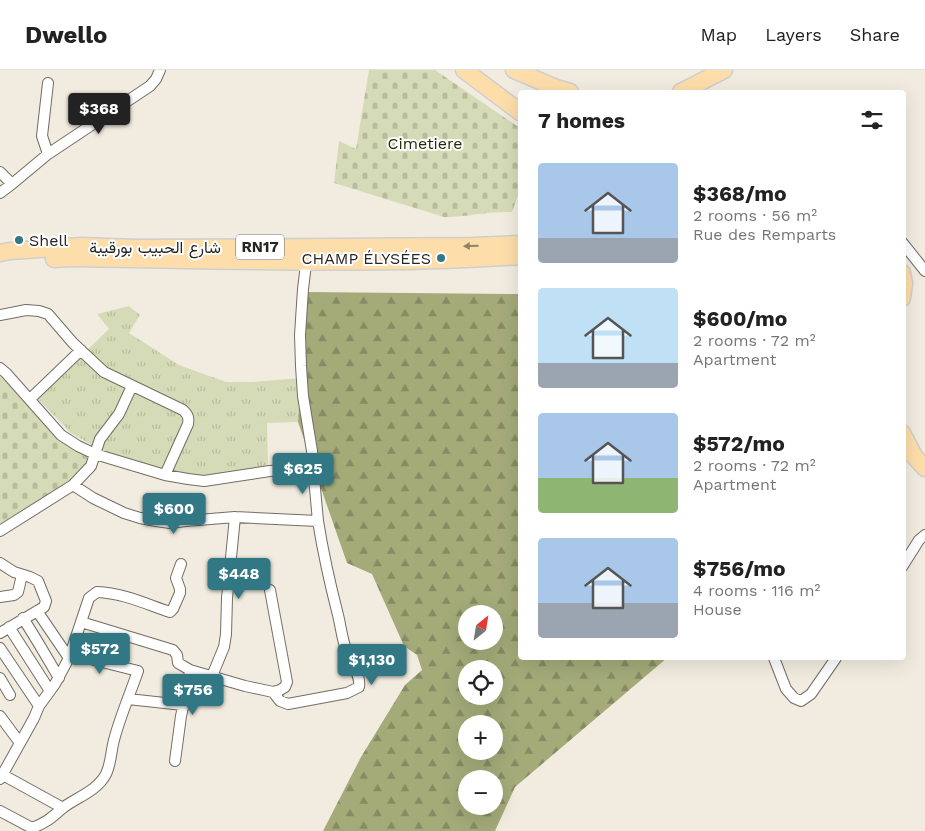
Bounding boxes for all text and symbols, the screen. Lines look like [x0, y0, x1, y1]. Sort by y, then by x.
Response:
text: Dwello [25, 21, 107, 49]
text: Map [700, 24, 737, 45]
text: Layers [765, 24, 822, 45]
text: Share [850, 24, 900, 45]
pin: $368 [69, 92, 129, 135]
text: $368 [79, 99, 119, 118]
icon: filters [858, 106, 886, 134]
text: 7 homes [538, 108, 625, 133]
park label: Cimetiere [387, 134, 463, 153]
text: $368/mo [693, 181, 786, 206]
icon: home [578, 183, 638, 243]
text: 2 rooms · 56 m² [693, 206, 817, 225]
text: Rue des Remparts [693, 225, 836, 244]
place label: Shell [29, 231, 68, 250]
marker: Shell [13, 234, 25, 246]
road number: RN17 [236, 234, 284, 260]
street label: شارع الحبيب بورقيبة [89, 238, 221, 259]
one-way arrow [463, 242, 479, 250]
place label: CHAMP ÉLYSÉES [301, 249, 431, 268]
marker: CHAMP ÉLYSÉES [435, 252, 447, 264]
text: $600/mo [693, 306, 787, 331]
icon: home [578, 308, 638, 368]
text: 2 rooms · 72 m² [693, 331, 816, 350]
text: Apartment [693, 350, 776, 369]
text: $572/mo [693, 431, 785, 456]
icon: home [578, 433, 638, 493]
pin: $625 [273, 452, 333, 495]
text: 2 rooms · 72 m² [693, 456, 816, 475]
text: $625 [284, 459, 322, 478]
text: Apartment [693, 475, 776, 494]
pin: $600 [144, 492, 204, 535]
text: $600 [154, 499, 194, 518]
text: $756/mo [693, 556, 786, 581]
pin: $448 [209, 558, 269, 600]
icon: home [578, 558, 638, 618]
text: $448 [219, 564, 259, 583]
text: 4 rooms · 116 m² [693, 581, 820, 600]
text: House [693, 600, 742, 619]
north arrow [458, 605, 502, 650]
map controls [458, 605, 503, 815]
pin: $572 [70, 632, 130, 675]
text: $572 [81, 639, 119, 658]
pin: $1,130 [331, 644, 413, 686]
text: $1,130 [349, 650, 395, 669]
button: locate [458, 660, 503, 705]
pin: $756 [163, 674, 223, 716]
text: $756 [174, 680, 212, 699]
button: + [458, 715, 503, 760]
button: − [458, 770, 503, 815]

